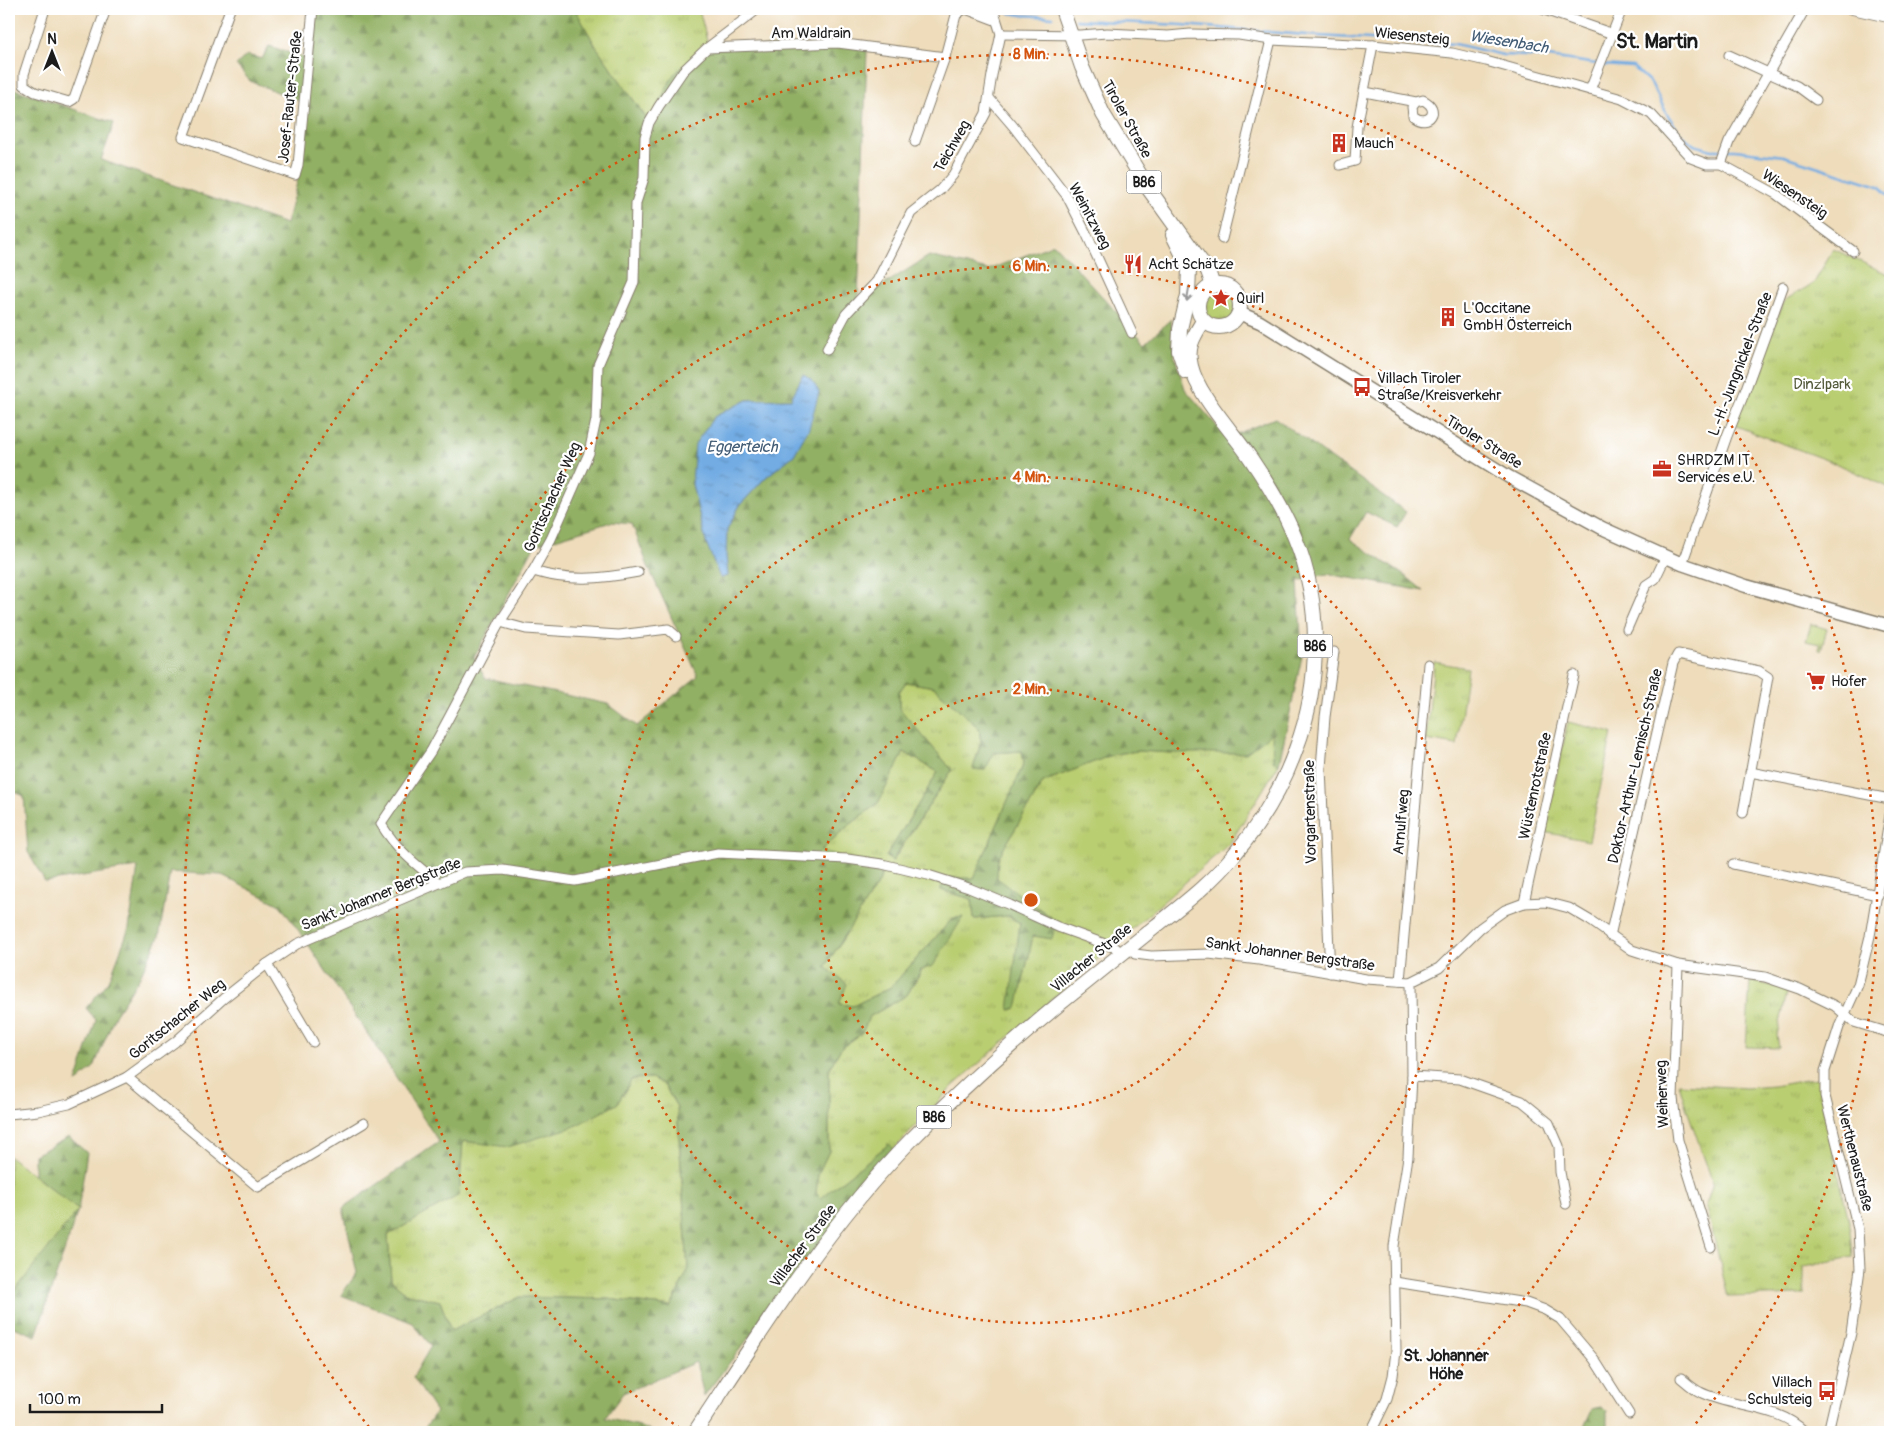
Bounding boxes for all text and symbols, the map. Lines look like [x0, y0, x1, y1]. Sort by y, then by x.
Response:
street label: Wiesensteig [1374, 23, 1450, 50]
street label: Am Waldrain [771, 24, 851, 43]
water label: Wiesenbach [1468, 26, 1551, 58]
north arrow [28, 28, 78, 78]
district label: St. Martin [1616, 29, 1698, 54]
street label: Josef-Rauter-Straße [274, 30, 307, 164]
text: N [47, 31, 57, 48]
text: 8 Min. [1013, 45, 1049, 64]
street label: Tiroler Straße [1097, 77, 1156, 162]
street label: Teichweg [930, 117, 975, 176]
building icon: Mauch [1328, 132, 1350, 154]
place label: Mauch [1354, 134, 1394, 153]
street label: Wiesensteig [1758, 166, 1831, 223]
road number: B86 [1126, 170, 1162, 193]
street label: Weinitzweg [1064, 180, 1115, 253]
restaurant icon: Acht Schätze [1122, 253, 1144, 275]
place label: Acht Schätze [1148, 255, 1234, 274]
text: 6 Min. [1012, 257, 1050, 276]
one-way arrow [1182, 285, 1192, 301]
place icon: Quirl [1210, 287, 1232, 309]
place label: Quirl [1236, 289, 1264, 308]
street label: L.-H.-Jungnickel-Straße [1704, 289, 1777, 439]
place label: L'Occitane GmbH Österreich [1463, 299, 1572, 335]
building icon: L'Occitane GmbH Österreich [1437, 306, 1459, 328]
place label: Villach Tiroler Straße/Kreisverkehr [1377, 369, 1502, 405]
park label: Dinzlpark [1793, 375, 1851, 394]
bus stop icon: Villach Tiroler Straße/Kreisverkehr [1351, 376, 1373, 398]
street label: Tiroler Straße [1442, 411, 1526, 474]
water label: Eggerteich [707, 437, 779, 457]
street label: Goritschacher Weg [520, 439, 585, 555]
place label: SHRDZM IT Services e.U. [1677, 451, 1755, 487]
office icon: SHRDZM IT Services e.U. [1651, 458, 1673, 480]
text: 4 Min. [1012, 468, 1050, 487]
road number: B86 [1298, 634, 1332, 658]
street label: Doktor-Arthur-Lemisch-Straße [1604, 666, 1667, 865]
supermarket icon: Hofer [1805, 670, 1827, 692]
place label: Hofer [1831, 672, 1867, 691]
text: 2 Min. [1013, 680, 1049, 699]
street label: Wüstenrotstraße [1515, 730, 1556, 841]
street label: Vorgartenstraße [1300, 759, 1321, 864]
street label: Arnulfweg [1389, 788, 1414, 856]
street label: Sankt Johanner Bergstraße [299, 853, 464, 935]
centre of rings [1022, 891, 1040, 909]
street label: Villacher Straße [1047, 919, 1136, 997]
street label: Sankt Johanner Bergstraße [1204, 933, 1376, 976]
street label: Goritschacher Weg [125, 975, 229, 1064]
street label: Weiherweg [1652, 1060, 1673, 1128]
street label: Werthenaustraße [1832, 1103, 1877, 1214]
road number: B86 [916, 1106, 952, 1128]
street label: Villacher Straße [766, 1201, 841, 1292]
district label: St. Johanner Höhe [1403, 1346, 1489, 1384]
place label: Villach Schulsteig [1747, 1373, 1812, 1409]
bus stop icon: Villach Schulsteig [1816, 1380, 1838, 1402]
scale bar [30, 1381, 162, 1413]
text: 100 m [38, 1390, 81, 1409]

